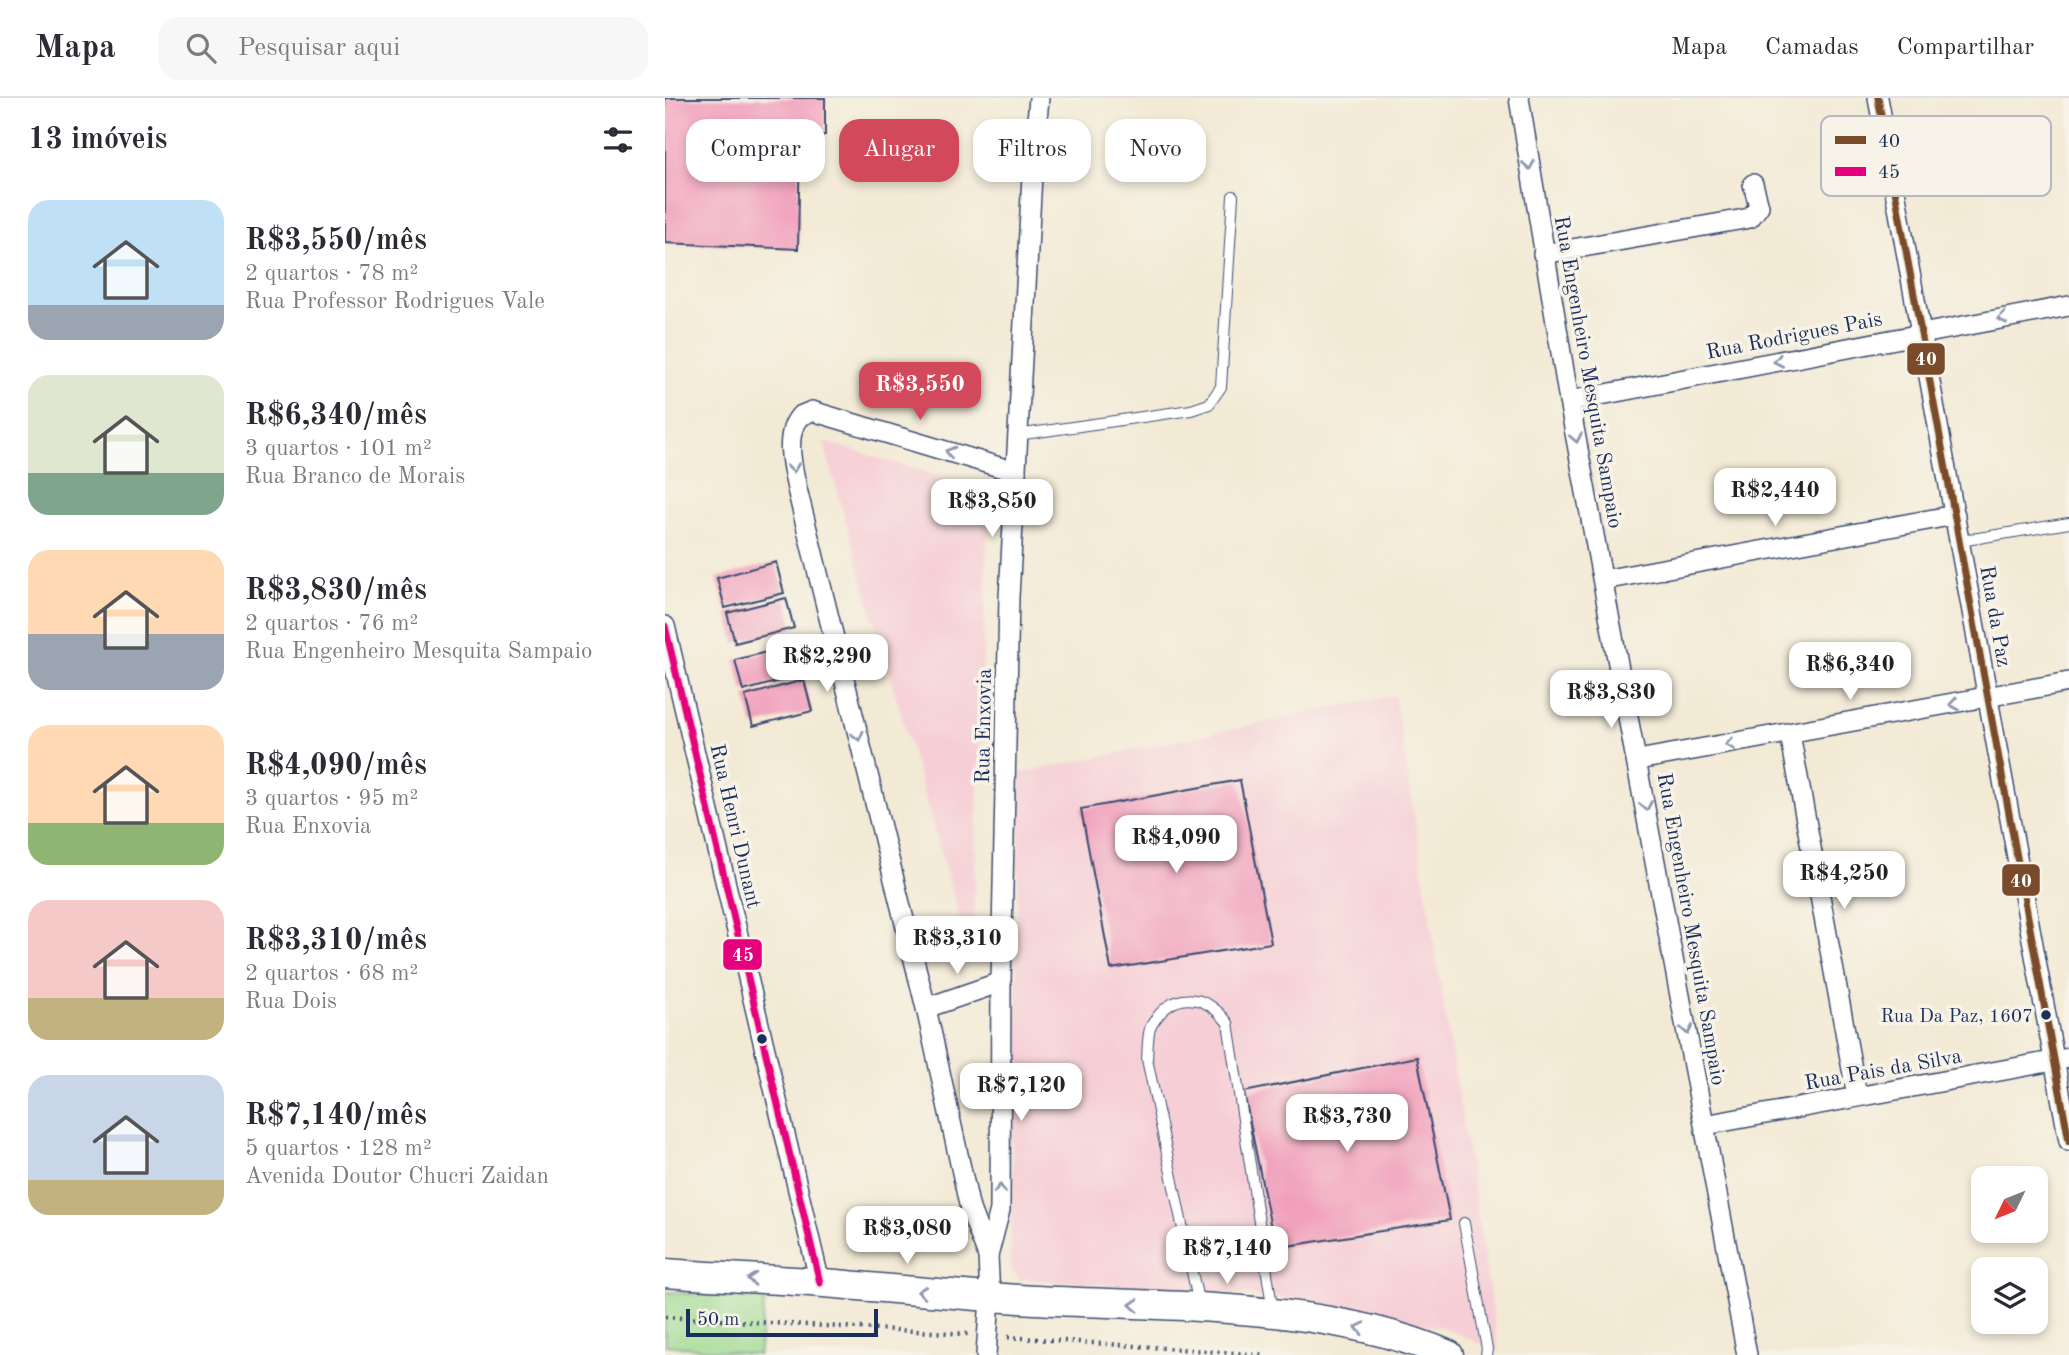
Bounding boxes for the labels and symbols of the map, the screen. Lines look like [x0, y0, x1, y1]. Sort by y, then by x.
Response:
legend [1821, 116, 2051, 196]
text: 40 [1878, 133, 1900, 152]
one-way arrow [1521, 159, 1536, 171]
text: 45 [1878, 164, 1900, 183]
street label: Rua Engenheiro Mesquita Sampaio [1550, 214, 1625, 530]
street label: Rua Rodrigues Pais [1704, 309, 1884, 364]
one-way arrow [1996, 310, 2008, 325]
line badge: 40 [1906, 342, 1946, 376]
text: 40 [1915, 351, 1937, 370]
one-way arrow [1772, 353, 1784, 368]
pin: R$3,550 [855, 362, 985, 422]
one-way arrow [1568, 432, 1583, 444]
one-way arrow [944, 446, 956, 461]
one-way arrow [786, 462, 801, 474]
pin: R$2,440 [1710, 468, 1840, 528]
pin: R$3,850 [927, 480, 1057, 539]
street label: Rua da Paz [1975, 564, 2014, 669]
pin: R$2,290 [762, 634, 892, 694]
pin: R$6,340 [1785, 642, 1915, 702]
street label: Rua Enxovia [973, 668, 996, 784]
pin: R$3,830 [1546, 670, 1676, 730]
one-way arrow [1948, 695, 1960, 710]
one-way arrow [850, 730, 864, 742]
one-way arrow [1724, 736, 1736, 751]
street label: Rua Henri Dunant [705, 742, 764, 911]
street label: Rua Engenheiro Mesquita Sampaio [1653, 771, 1728, 1087]
one-way arrow [1638, 800, 1653, 812]
pin: R$4,090 [1111, 816, 1241, 875]
pin: R$4,250 [1779, 852, 1909, 911]
line badge: 40 [2001, 863, 2041, 897]
text: 40 [2010, 873, 2032, 892]
pin: R$3,310 [892, 916, 1022, 976]
line badge: 45 [722, 938, 763, 971]
text: 45 [732, 947, 754, 966]
place label: Rua Da Paz, 1607 [1880, 1008, 2033, 1027]
marker: Rua Da Paz, 1607 [2039, 1008, 2053, 1022]
one-way arrow [1679, 1024, 1694, 1036]
unlabelled marker [755, 1032, 769, 1046]
street label: Rua Pais da Silva [1803, 1046, 1964, 1095]
pin: R$7,120 [956, 1063, 1086, 1123]
pin: R$3,730 [1282, 1094, 1412, 1154]
north arrow [1971, 1166, 2047, 1242]
one-way arrow [992, 1184, 1008, 1194]
pin: R$3,080 [842, 1206, 972, 1266]
pin: R$7,140 [1162, 1226, 1292, 1286]
one-way arrow [747, 1272, 758, 1287]
one-way arrow [916, 1285, 927, 1300]
one-way arrow [1129, 1298, 1140, 1313]
scale bar [686, 1306, 879, 1338]
one-way arrow [1354, 1322, 1366, 1336]

